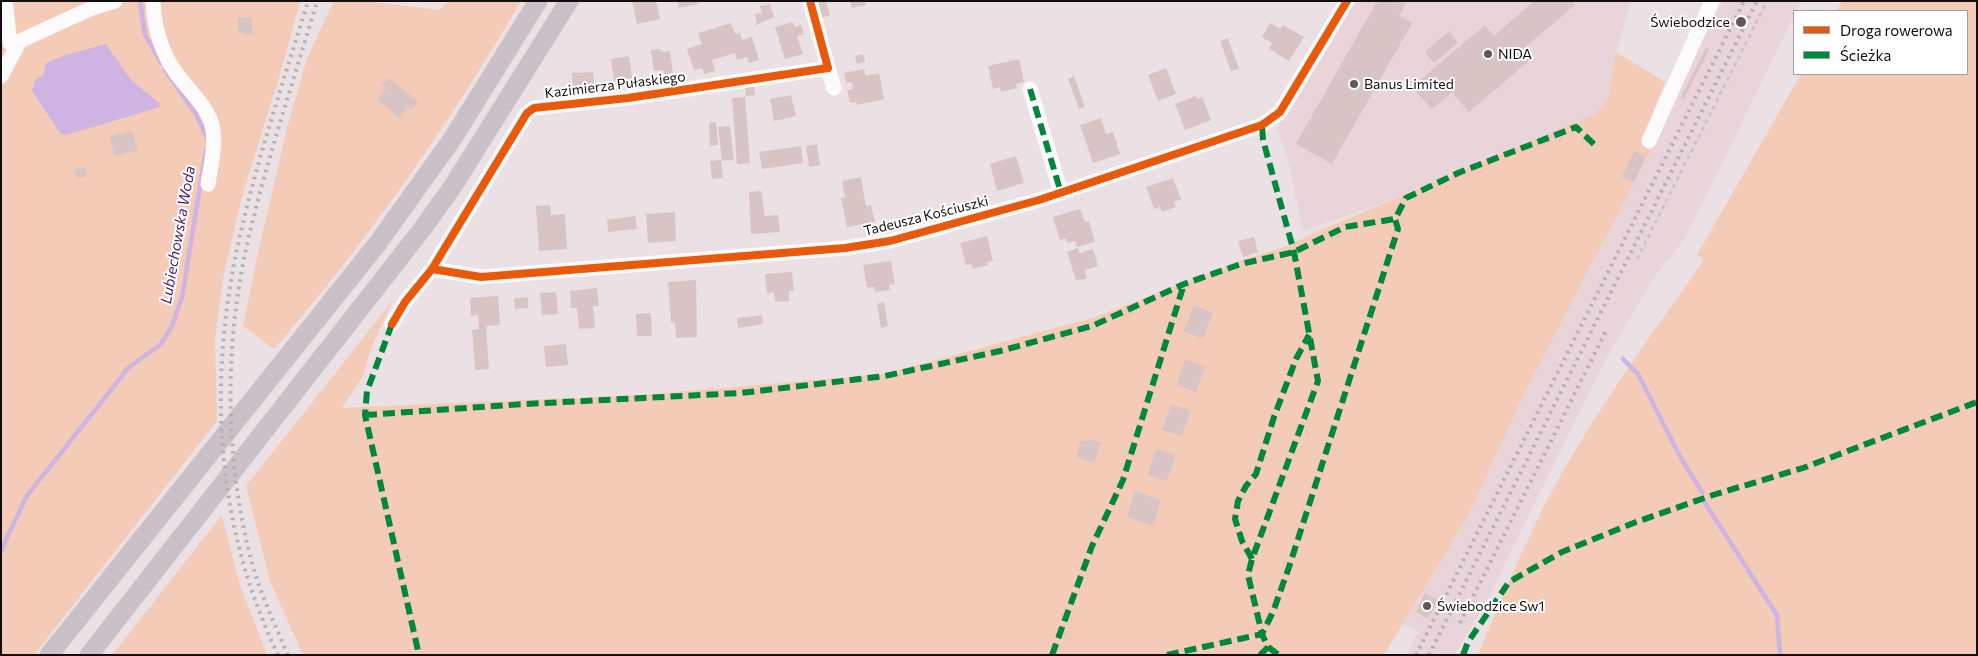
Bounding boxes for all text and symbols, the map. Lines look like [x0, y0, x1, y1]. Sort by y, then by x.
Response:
legend [1793, 10, 1968, 75]
place label: Świebodzice [1650, 14, 1730, 30]
marker: Świebodzice [1734, 15, 1748, 29]
text: Droga rowerowa [1840, 21, 1953, 39]
place label: NIDA [1498, 46, 1532, 62]
text: Ścieżka [1840, 46, 1891, 64]
marker: NIDA [1482, 48, 1494, 60]
street label: Kazimierza Pułaskiego [544, 68, 686, 102]
place label: Banus Limited [1364, 76, 1454, 92]
marker: Banus Limited [1348, 78, 1360, 90]
water label: Lubiechowska Woda [157, 165, 199, 305]
street label: Tadeusza Kościuszki [862, 192, 990, 240]
place label: Świebodzice Sw1 [1437, 598, 1544, 614]
marker: Świebodzice Sw1 [1421, 600, 1433, 612]

